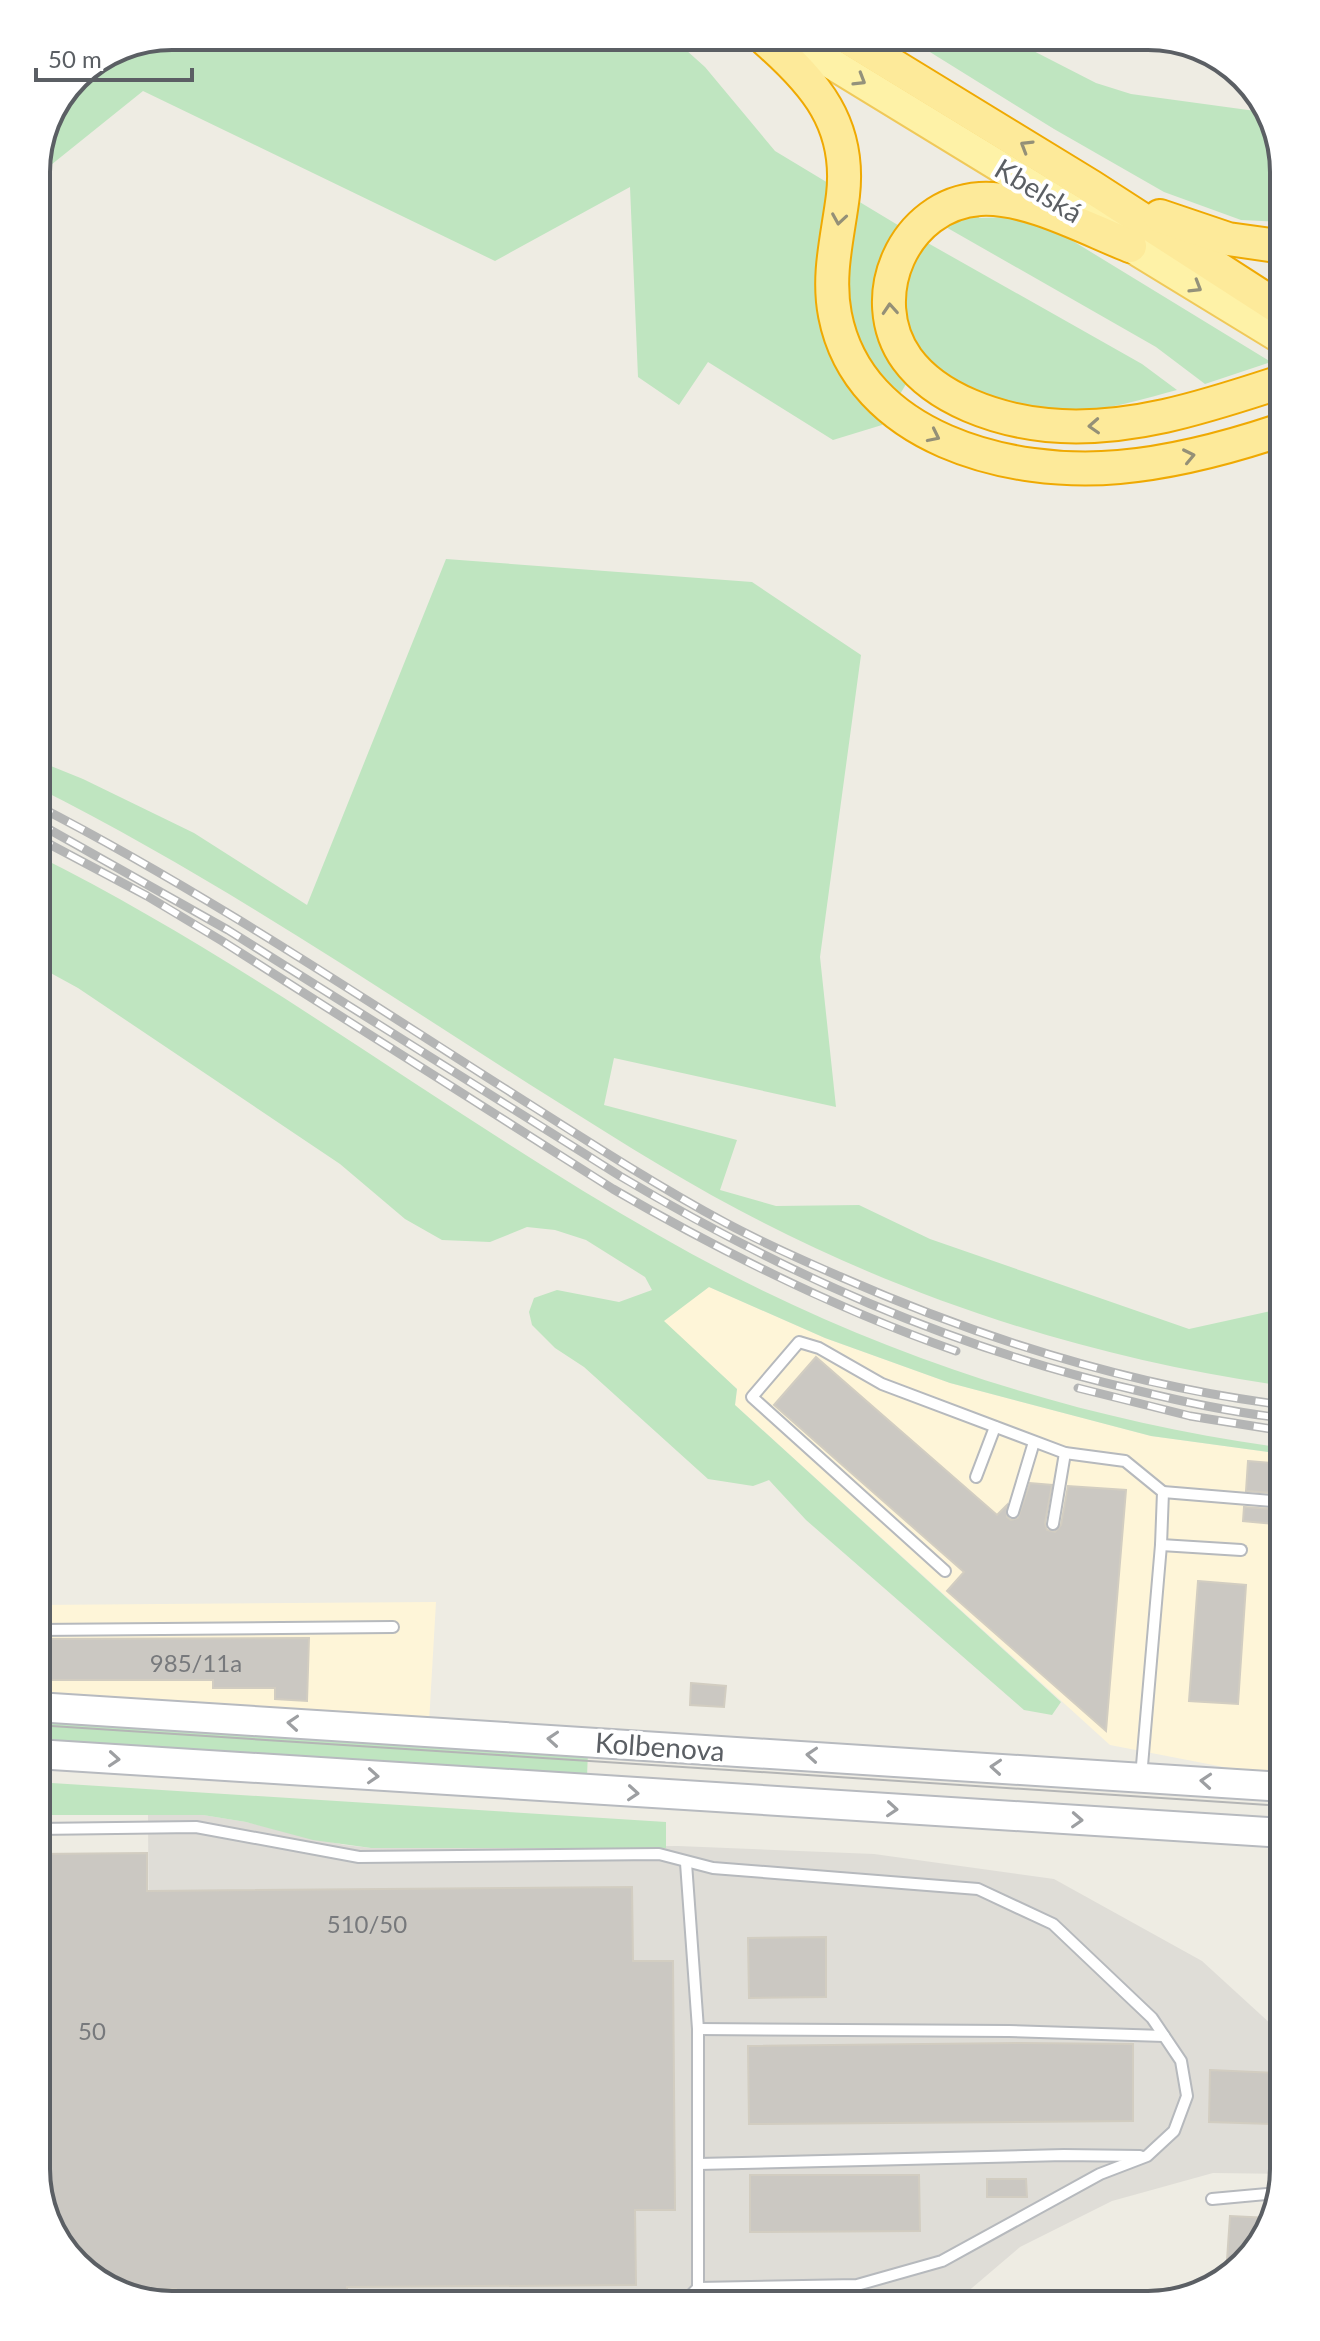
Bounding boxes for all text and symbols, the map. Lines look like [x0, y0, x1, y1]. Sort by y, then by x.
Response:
scale bar [36, 32, 192, 82]
text: 50 m [48, 44, 102, 73]
one-way arrow [851, 71, 866, 86]
one-way arrow [1020, 141, 1035, 156]
street label: Kbelská [989, 151, 1089, 229]
one-way arrow [831, 212, 848, 225]
one-way arrow [1187, 277, 1202, 292]
one-way arrow [882, 302, 899, 315]
one-way arrow [1087, 417, 1100, 434]
one-way arrow [926, 427, 941, 442]
one-way arrow [1182, 448, 1195, 465]
house number: 985/11a [150, 1648, 242, 1677]
one-way arrow [286, 1715, 299, 1732]
street label: Kolbenova [594, 1725, 726, 1767]
one-way arrow [546, 1731, 559, 1748]
one-way arrow [805, 1747, 818, 1764]
one-way arrow [108, 1750, 121, 1767]
one-way arrow [989, 1759, 1002, 1776]
one-way arrow [367, 1767, 380, 1784]
one-way arrow [1199, 1773, 1212, 1790]
one-way arrow [627, 1784, 640, 1801]
one-way arrow [886, 1800, 899, 1817]
one-way arrow [1071, 1812, 1084, 1829]
house number: 510/50 [327, 1909, 407, 1938]
house number: 50 [78, 2016, 106, 2045]

